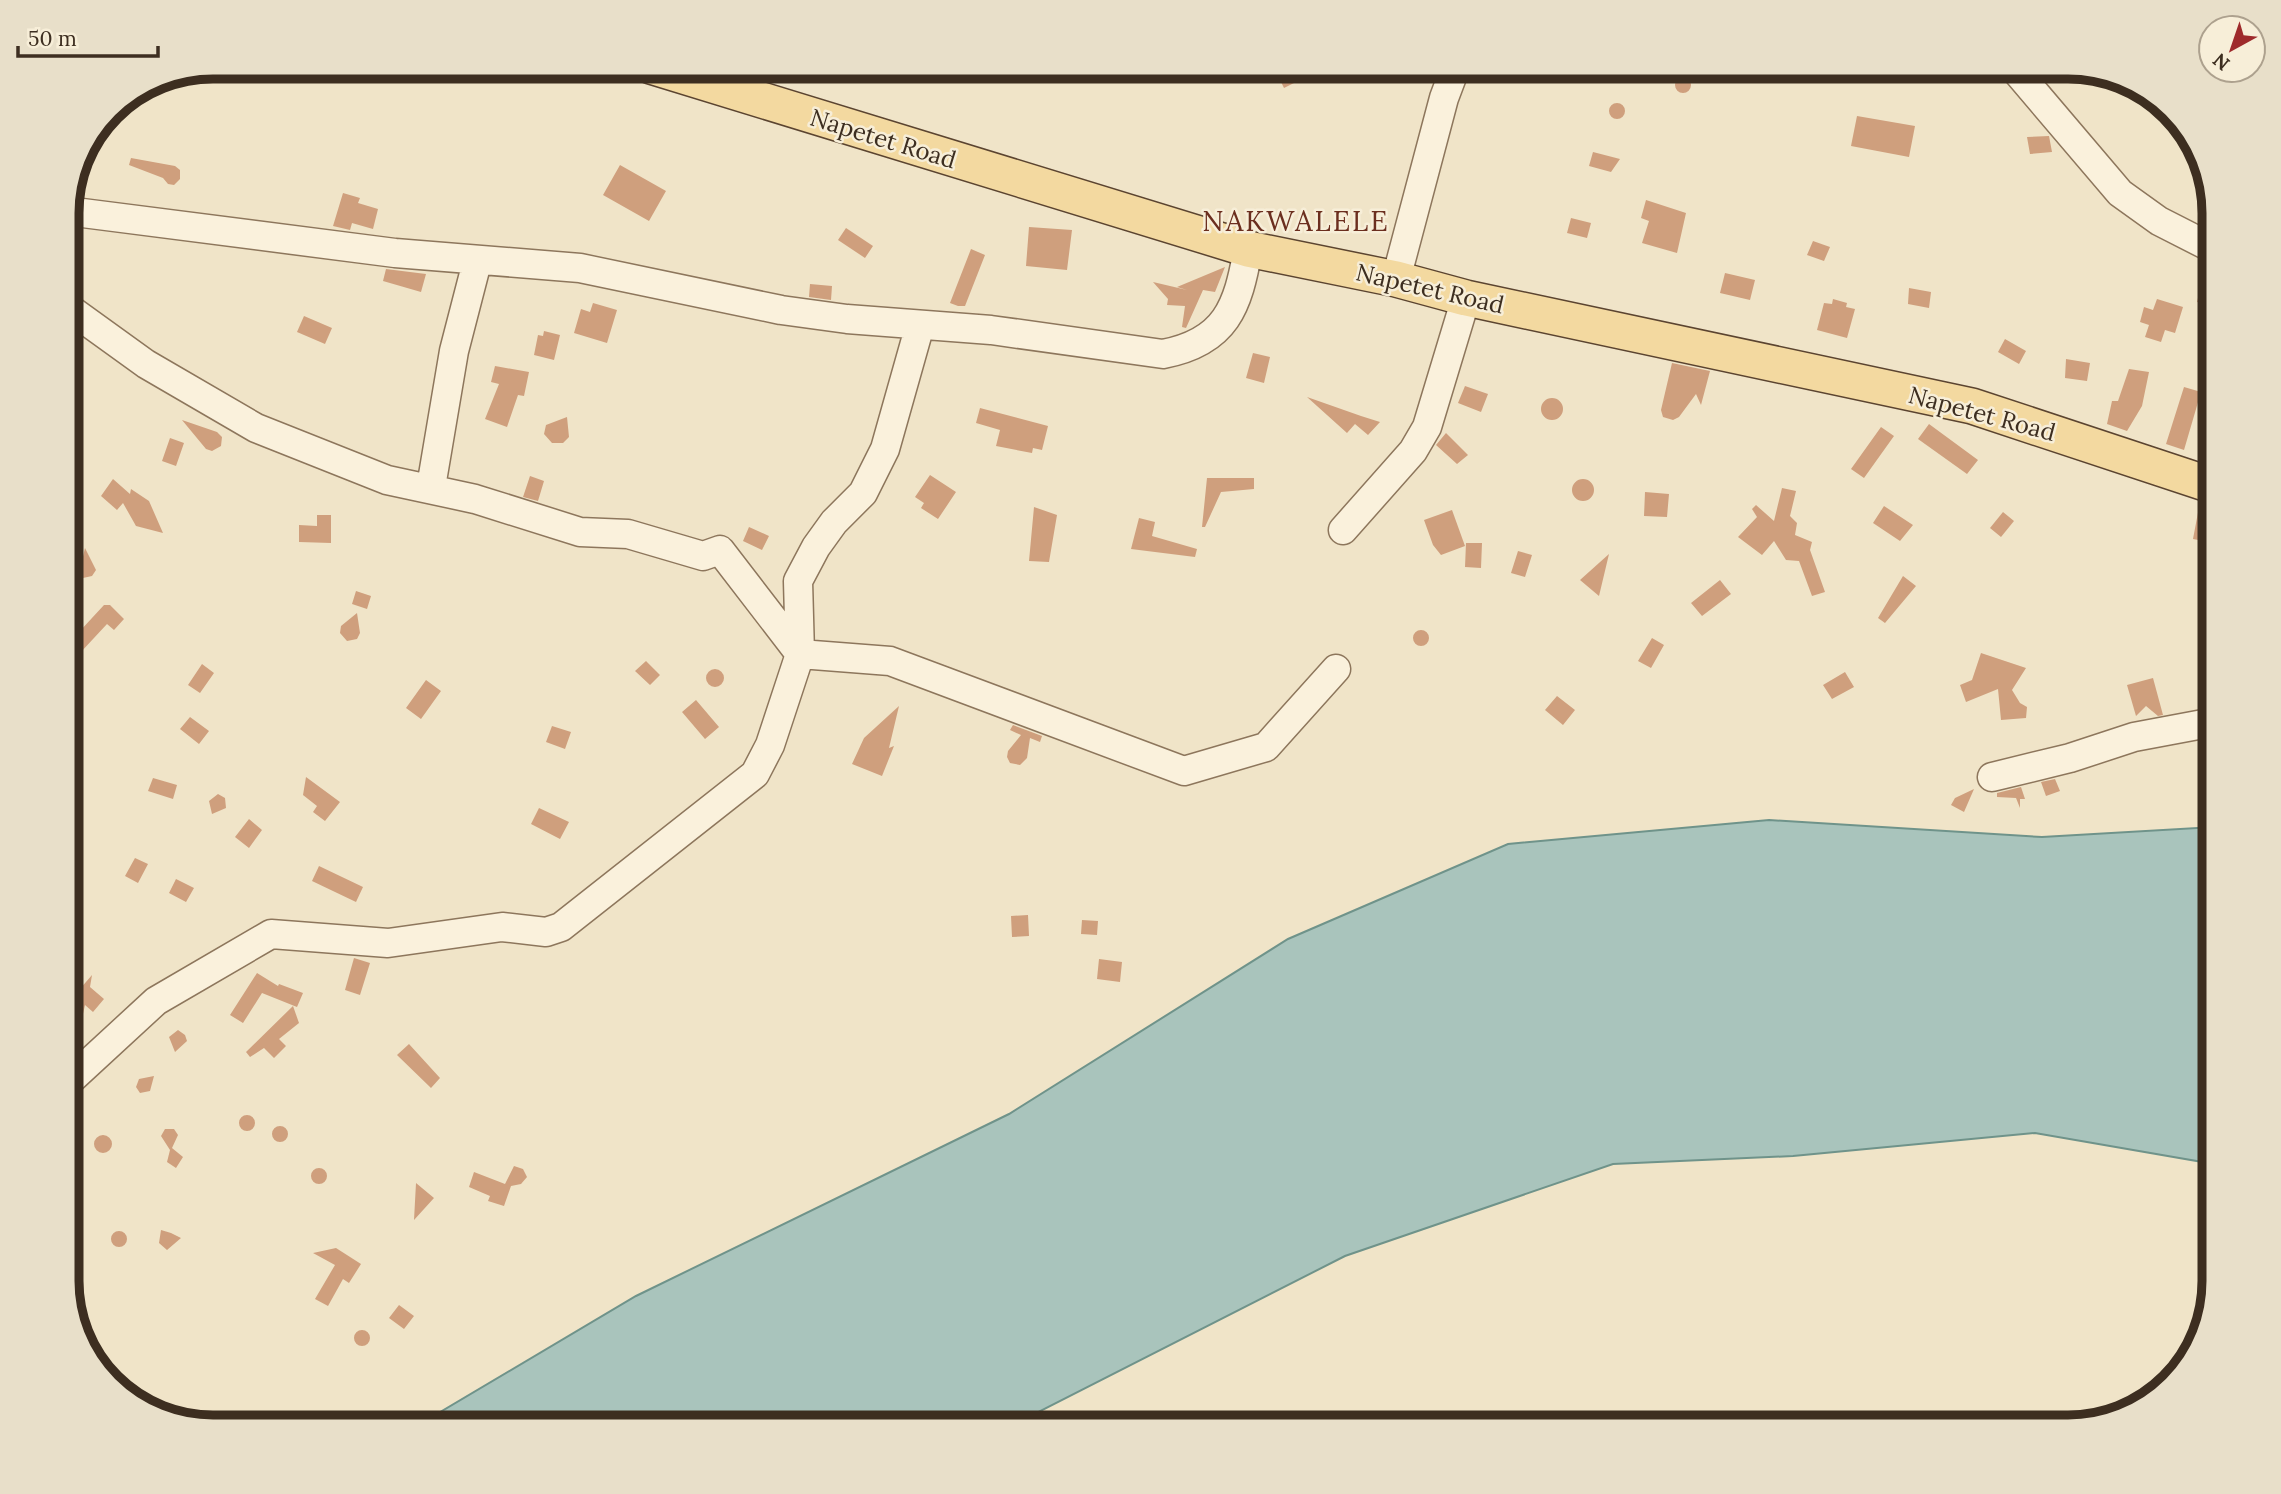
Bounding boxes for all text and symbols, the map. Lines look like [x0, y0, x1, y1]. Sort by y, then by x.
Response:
scale bar [18, 14, 158, 58]
north arrow [2197, 14, 2267, 84]
text: 50 m [28, 25, 77, 52]
text: N [2207, 48, 2234, 76]
street label: Napetet Road [806, 102, 960, 175]
district label: NAKWALELE [1202, 203, 1390, 239]
street label: Napetet Road [1353, 256, 1507, 321]
street label: Napetet Road [1905, 379, 2059, 448]

